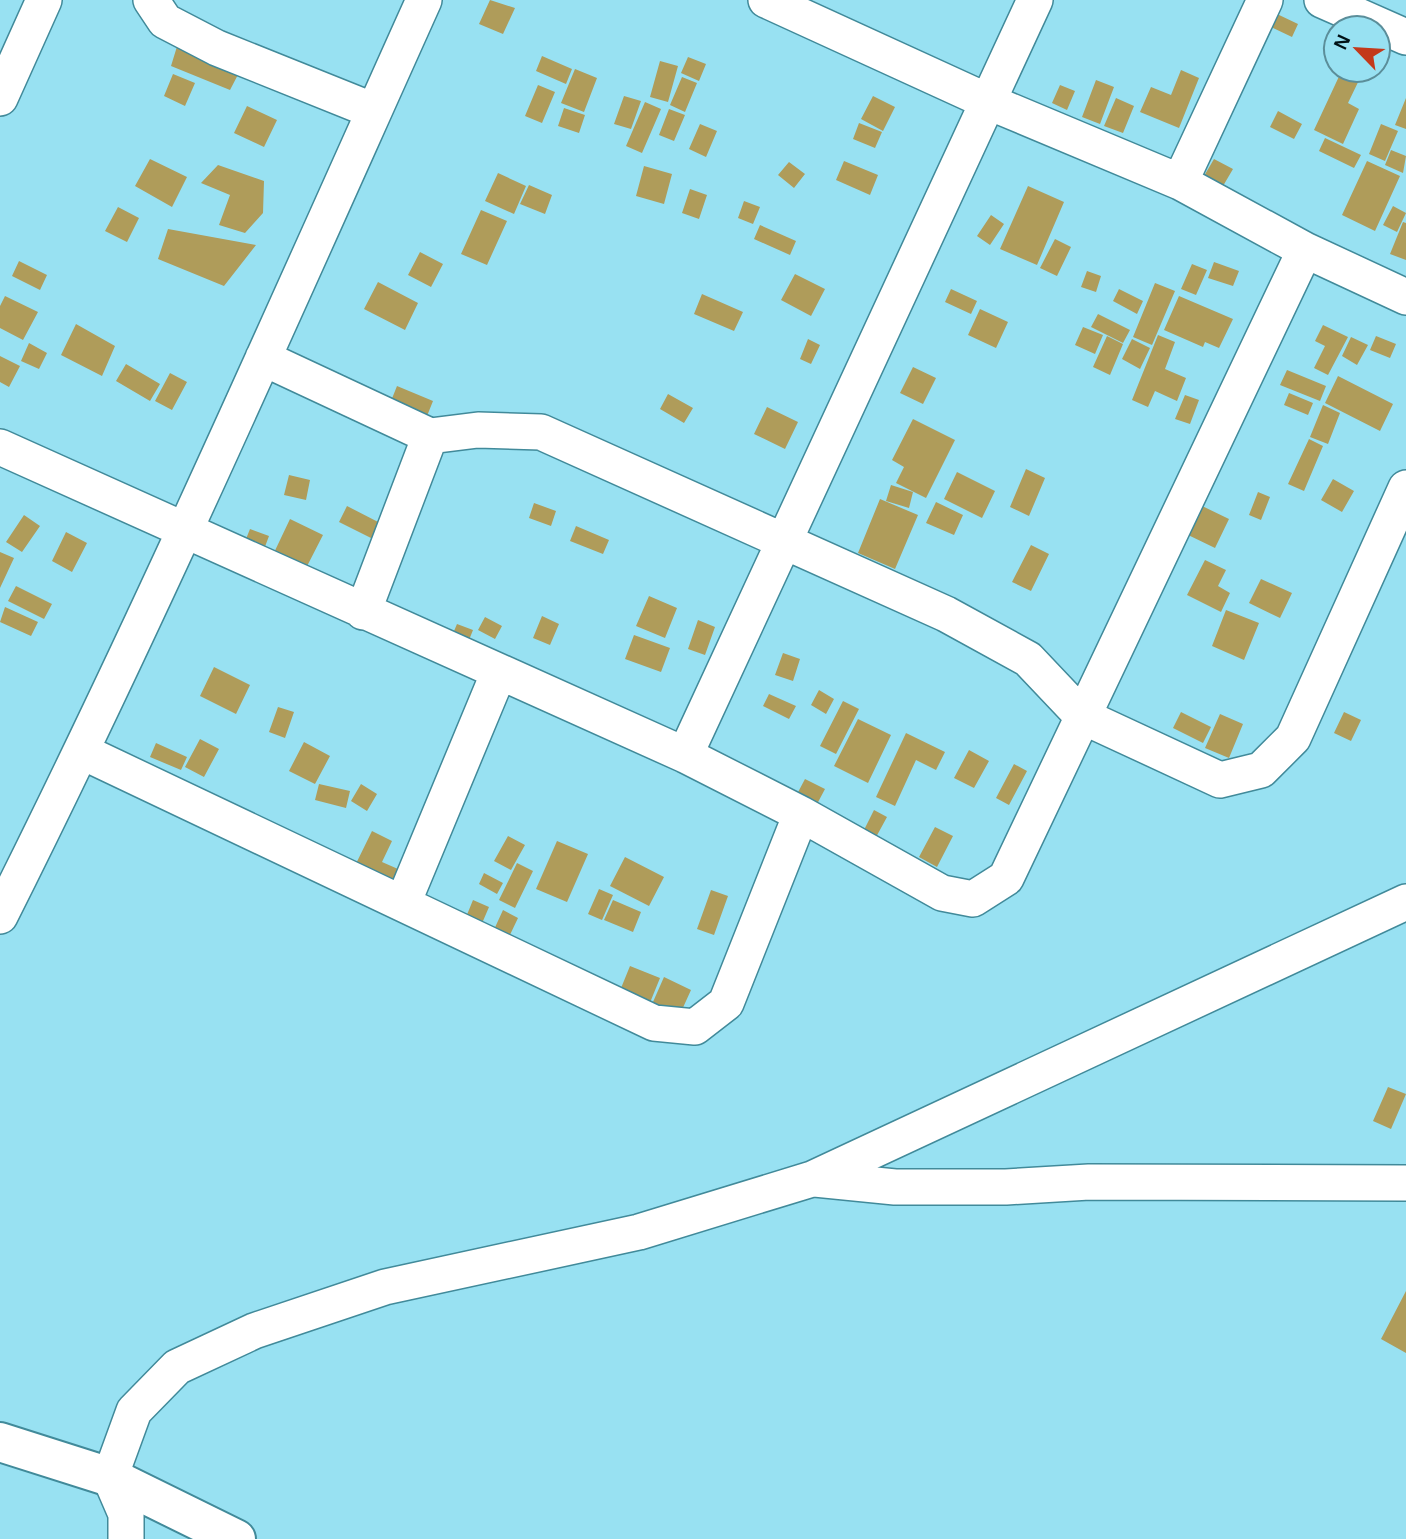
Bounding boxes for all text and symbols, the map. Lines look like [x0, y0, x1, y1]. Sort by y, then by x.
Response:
north arrow [1322, 14, 1392, 84]
text: N [1330, 31, 1354, 53]

